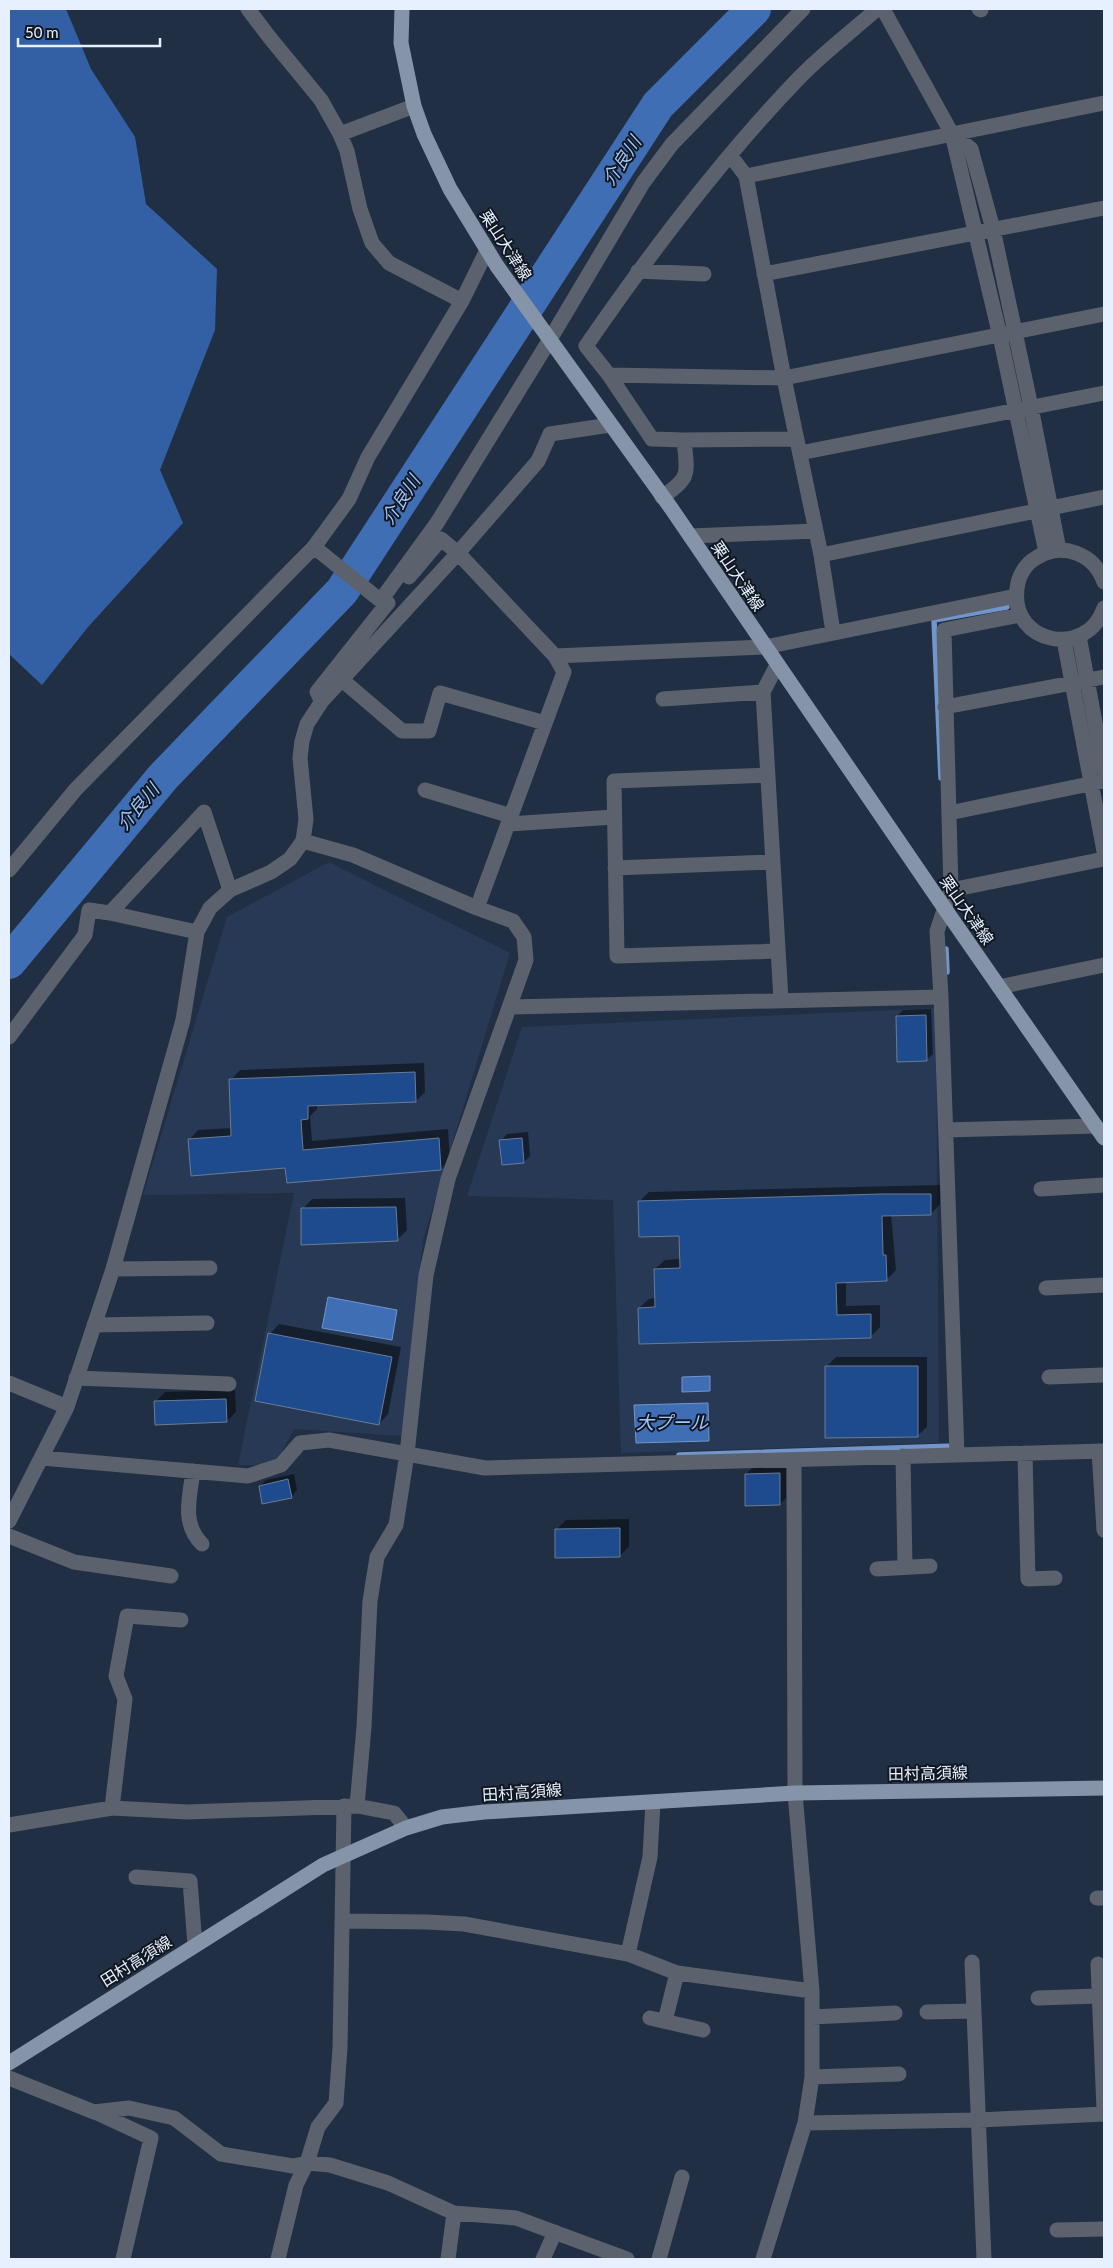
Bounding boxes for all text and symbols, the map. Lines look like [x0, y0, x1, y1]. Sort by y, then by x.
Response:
scale bar [18, 15, 160, 47]
text: 50 m [25, 23, 59, 41]
water label: 介良川 [597, 130, 646, 189]
street label: 栗山大津線 [477, 206, 536, 283]
water label: 介良川 [376, 469, 425, 528]
street label: 栗山大津線 [708, 537, 769, 614]
water label: 介良川 [111, 777, 164, 834]
street label: 栗山大津線 [937, 871, 998, 948]
water label: 大プール [636, 1411, 709, 1433]
street label: 田村高須線 [888, 1762, 968, 1783]
street label: 田村高須線 [481, 1779, 563, 1804]
street label: 田村高須線 [97, 1931, 175, 1990]

